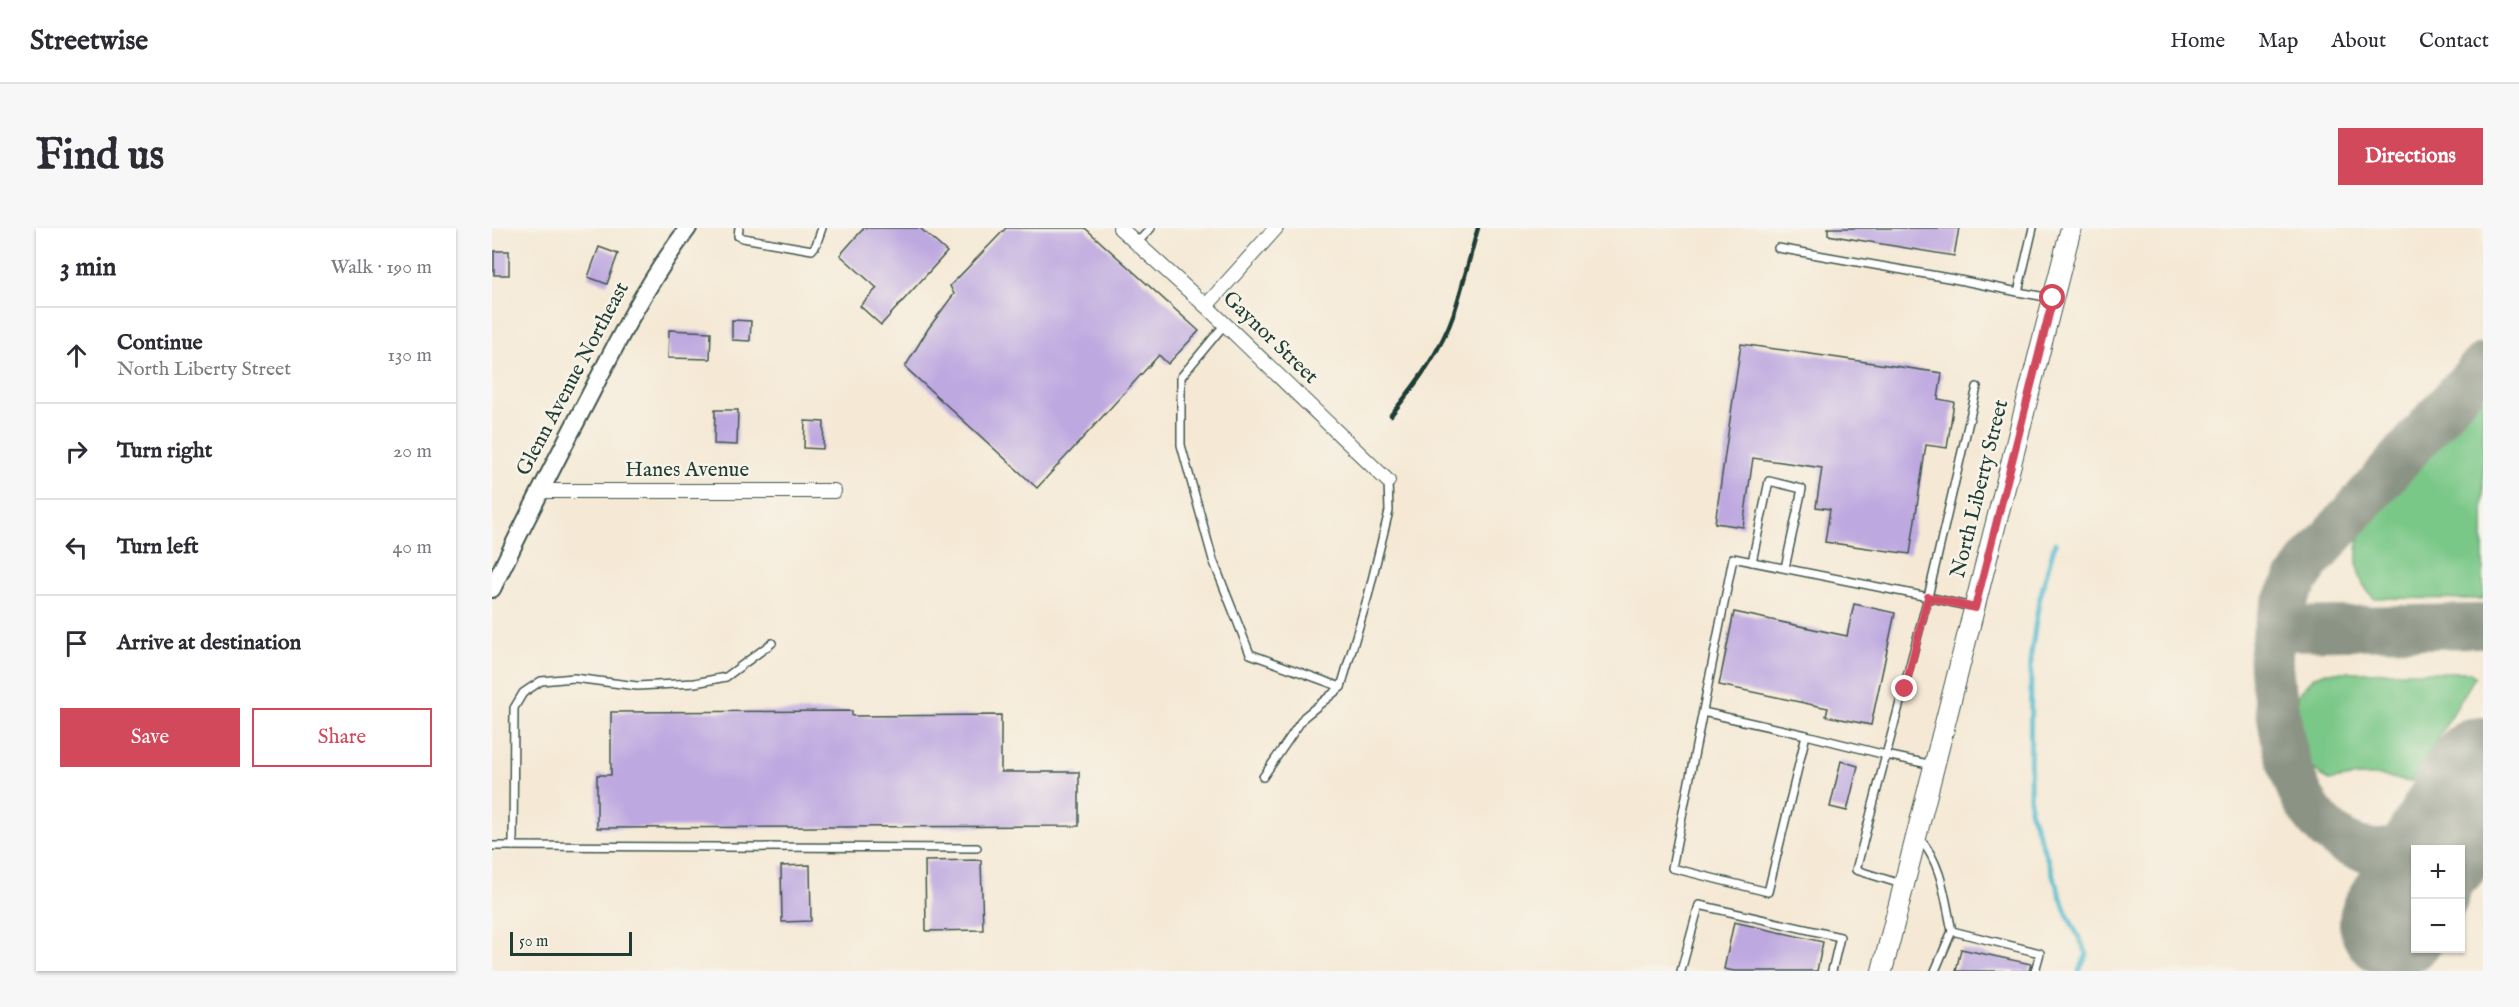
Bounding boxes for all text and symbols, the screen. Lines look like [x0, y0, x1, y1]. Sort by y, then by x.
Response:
text: Streetwise [30, 24, 148, 59]
text: Home [2170, 28, 2225, 55]
text: Map [2258, 28, 2298, 55]
text: About [2331, 28, 2386, 55]
text: Contact [2419, 28, 2489, 55]
button: Directions [2338, 128, 2483, 185]
text: Find us [36, 130, 164, 183]
text: 3 min [60, 251, 116, 284]
text: Walk · 190 m [330, 255, 432, 280]
street label: Glenn Avenue Northeast [510, 277, 636, 481]
route start [2039, 284, 2065, 310]
street label: Gaynor Street [1216, 286, 1324, 390]
text: Continue [117, 329, 203, 357]
icon: ahead [60, 339, 93, 372]
text: 130 m [387, 343, 432, 368]
text: North Liberty Street [117, 357, 291, 382]
street label: North Liberty Street [1945, 397, 2015, 581]
icon: right [60, 435, 93, 468]
text: Turn right [117, 437, 212, 465]
text: 20 m [393, 439, 432, 464]
street label: Hanes Avenue [625, 457, 749, 484]
icon: left [60, 531, 93, 564]
text: Turn left [117, 533, 199, 561]
text: 40 m [393, 535, 432, 560]
icon: arrive [60, 627, 93, 660]
text: Arrive at destination [117, 629, 301, 657]
route end [1891, 675, 1917, 701]
button: Save [60, 708, 240, 767]
button: Share [252, 708, 432, 767]
map controls [2411, 845, 2465, 953]
button: + [2411, 845, 2465, 899]
button: − [2411, 899, 2465, 953]
scale bar [510, 929, 632, 956]
text: 50 m [519, 932, 548, 952]

